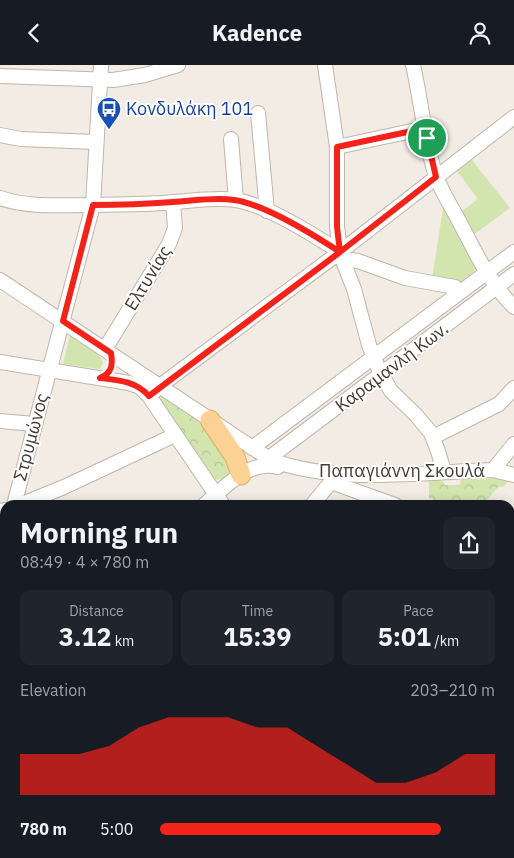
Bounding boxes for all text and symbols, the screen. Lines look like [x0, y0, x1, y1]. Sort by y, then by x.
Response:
text: Kadence [212, 18, 302, 47]
icon: back [20, 19, 48, 47]
icon: person [466, 19, 494, 47]
bus stop icon: Κονδυλάκη 101 [96, 96, 122, 130]
place label: Κονδυλάκη 101 [126, 97, 253, 120]
pin [406, 117, 448, 159]
icon: arrive [413, 124, 441, 152]
street label: Ελτυνίας [119, 241, 176, 315]
street label: Καραμανλή Κων. [331, 317, 453, 417]
street label: Στρυμώνος [8, 390, 53, 483]
street label: Παπαγιάννη Σκουλά [319, 459, 485, 482]
text: Morning run [20, 514, 178, 551]
button: share [443, 517, 495, 569]
text: 08:49 · 4 × 780 m [20, 552, 149, 572]
text: Distance [69, 602, 124, 620]
text: Time [242, 602, 273, 620]
text: Pace [403, 602, 434, 620]
text: 3.12 [59, 620, 111, 653]
text: 15:39 [223, 620, 292, 653]
text: 5:01 [378, 620, 431, 653]
text: km [111, 632, 134, 650]
text: /km [431, 632, 459, 650]
text: Elevation [20, 680, 86, 700]
text: 203–210 m [410, 680, 495, 700]
text: 780 m [20, 819, 67, 839]
text: 5:00 [100, 819, 133, 839]

